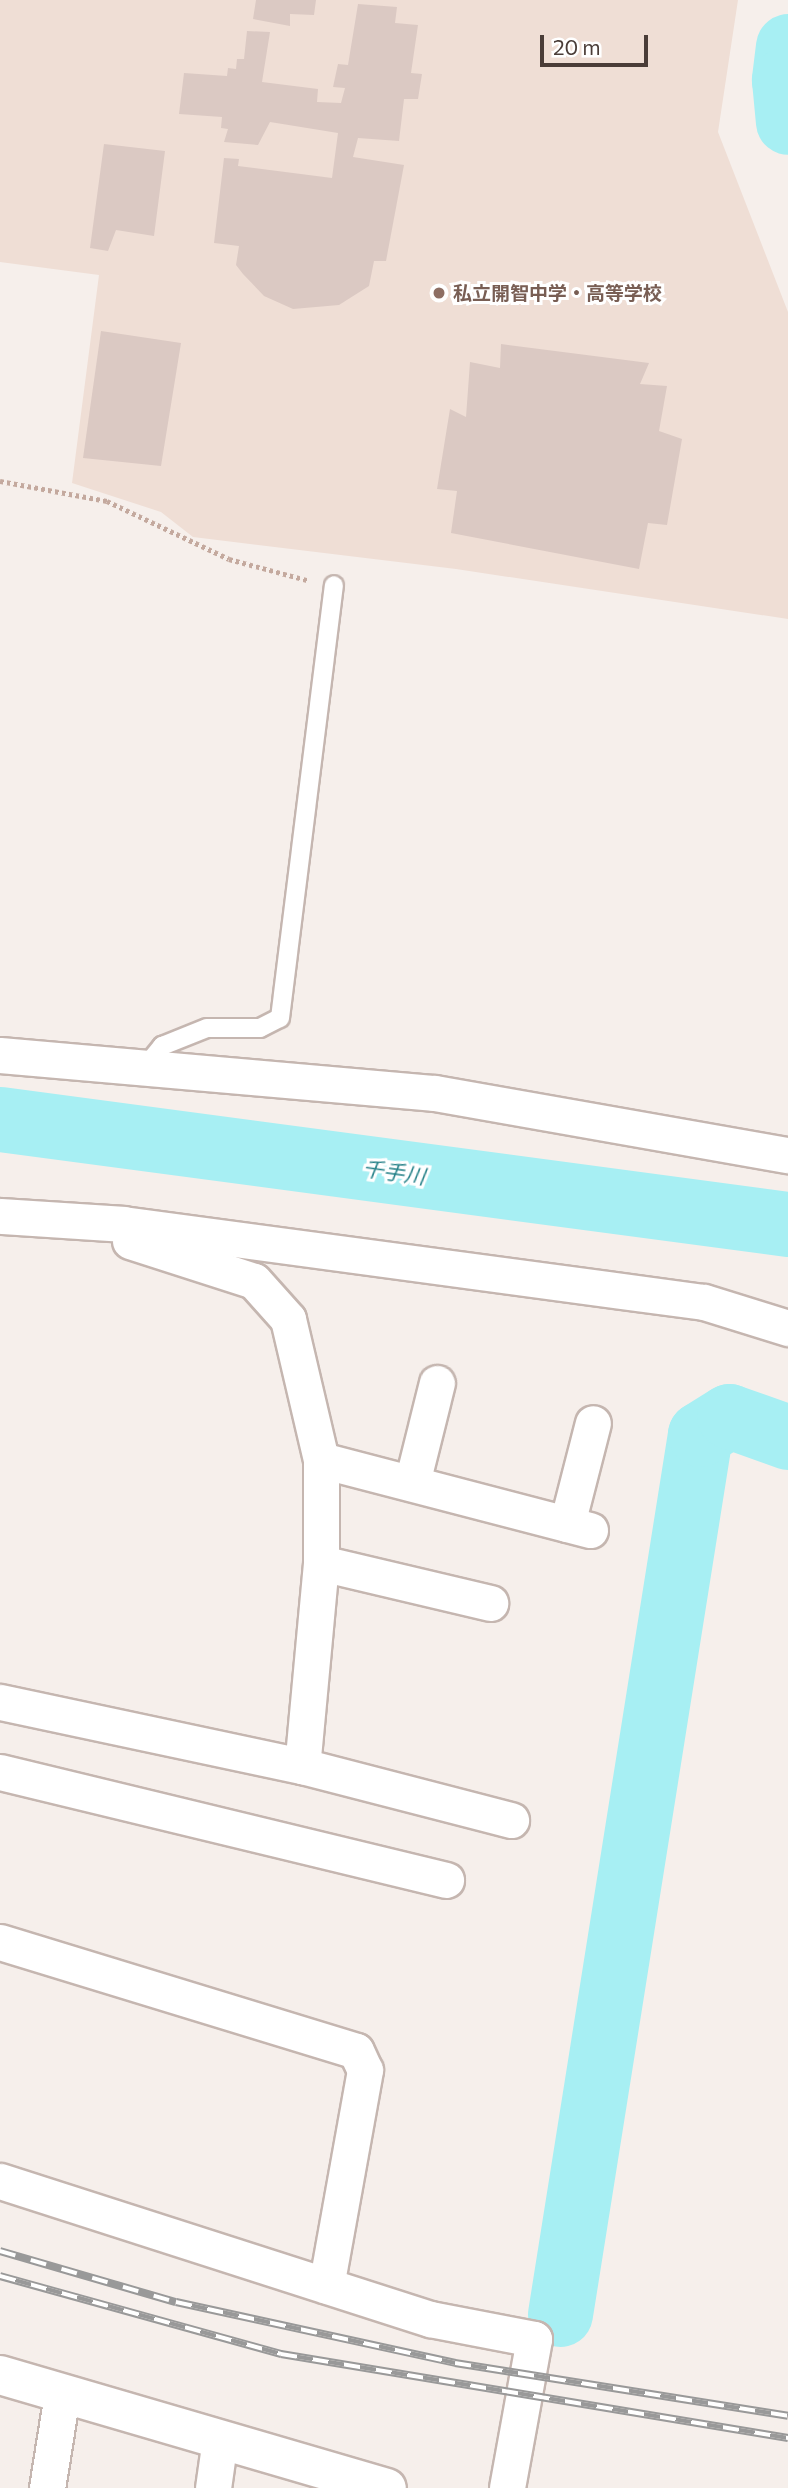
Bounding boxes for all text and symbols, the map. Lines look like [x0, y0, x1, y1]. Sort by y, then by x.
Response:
scale bar [543, 21, 652, 65]
text: 20 m [553, 34, 601, 59]
place label: 私立開智中学・高等学校 [453, 282, 662, 304]
marker: 私立開智中学・高等学校 [431, 285, 447, 301]
water label: 千手川 [361, 1155, 427, 1189]

